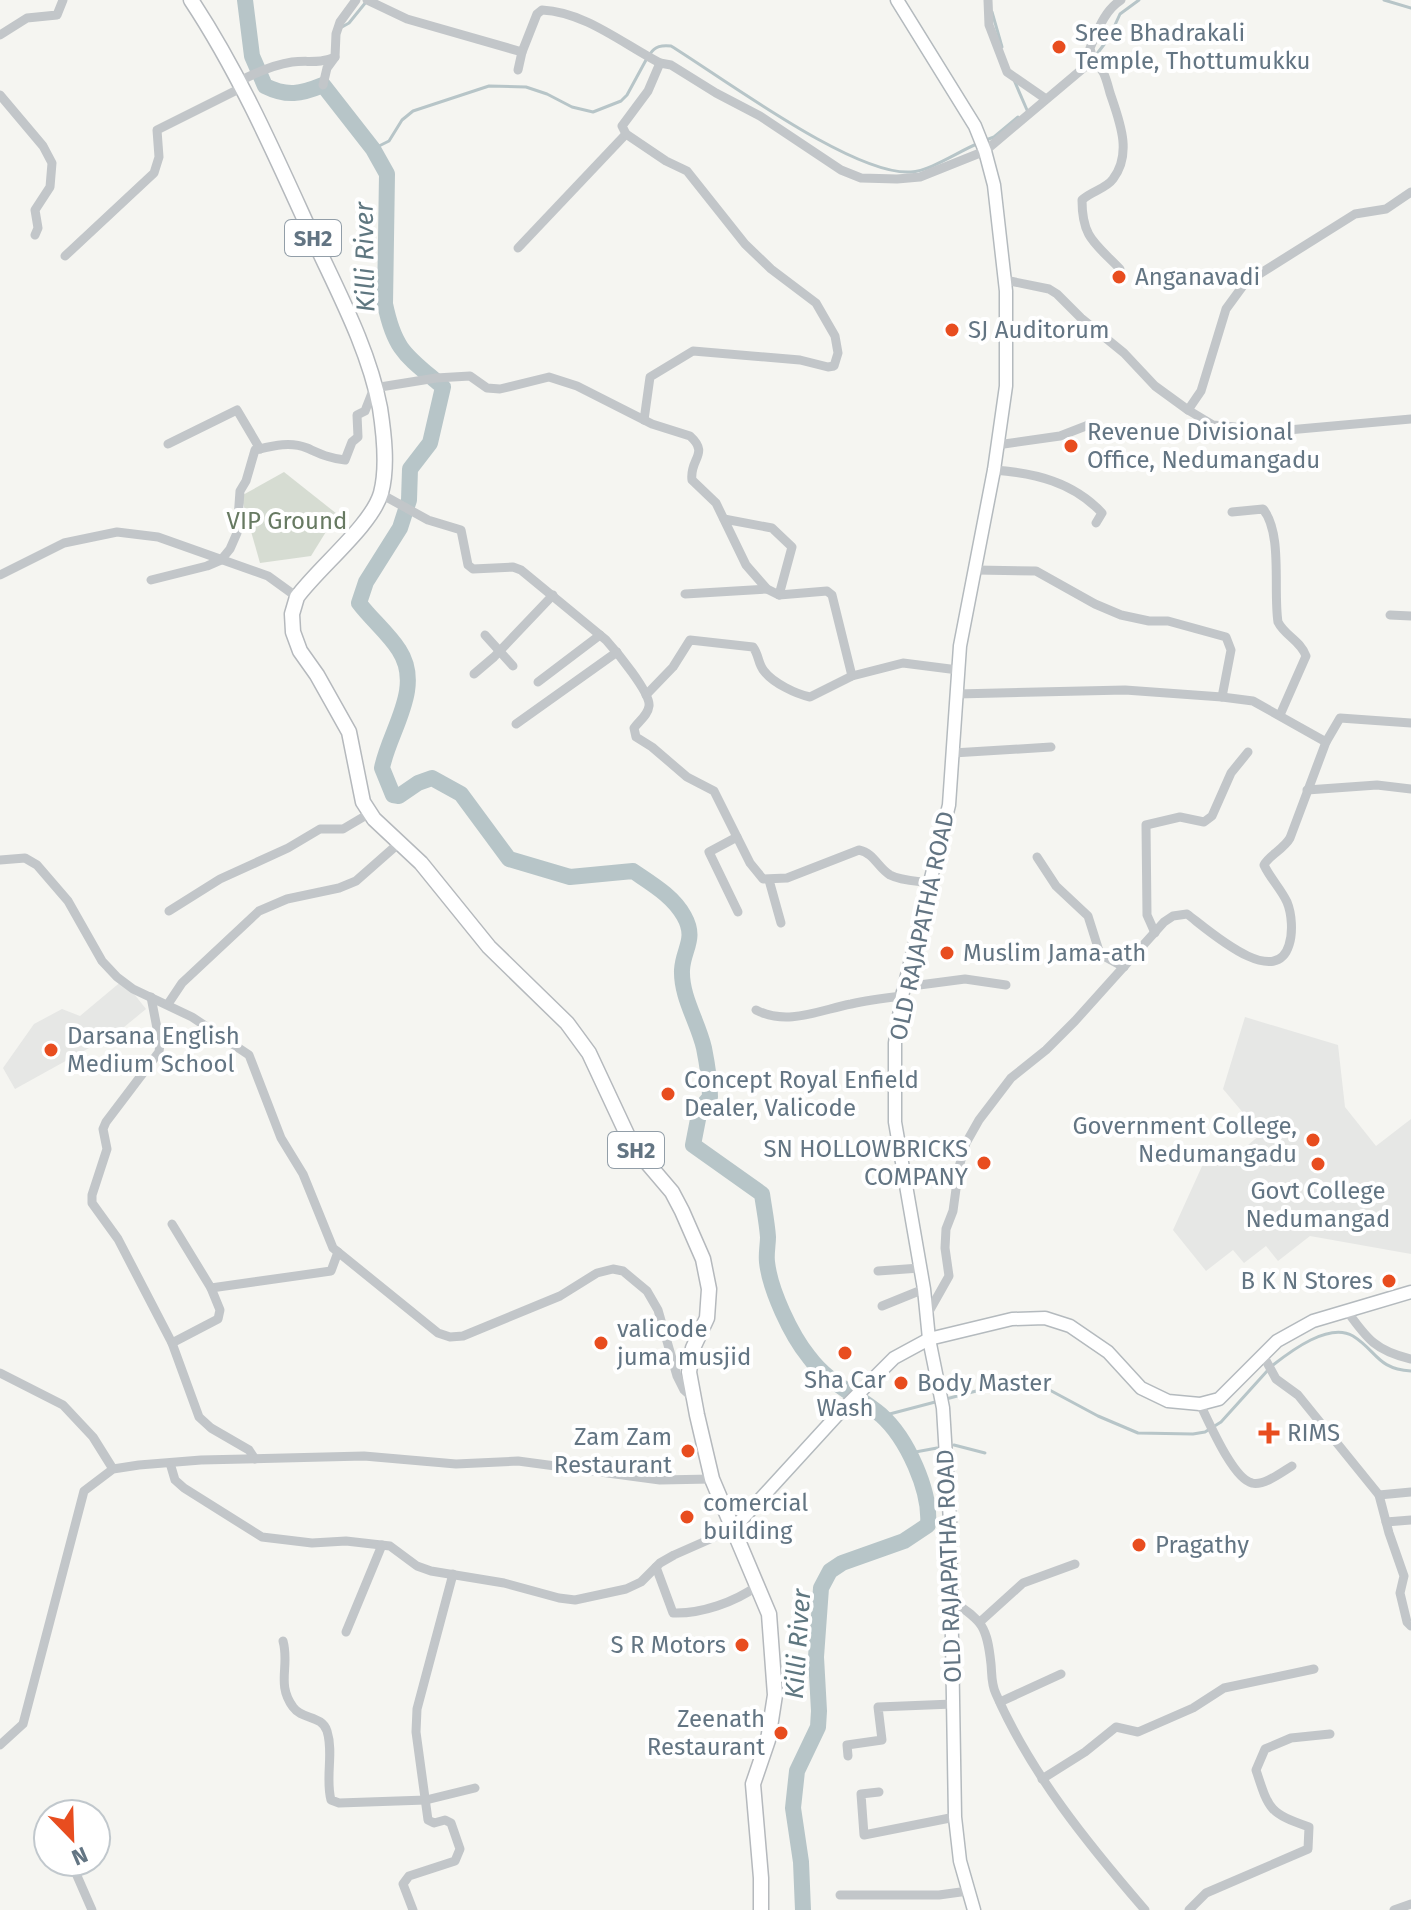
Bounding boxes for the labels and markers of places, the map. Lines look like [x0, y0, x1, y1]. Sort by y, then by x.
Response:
place label: Sree Bhadrakali Temple, Thottumukku [1075, 19, 1311, 75]
marker: Sree Bhadrakali Temple, Thottumukku [1050, 38, 1068, 56]
place label: Anganavadi [1135, 263, 1260, 291]
marker: Anganavadi [1110, 268, 1128, 286]
place label: SJ Auditorum [968, 316, 1110, 344]
marker: SJ Auditorum [943, 321, 961, 339]
place label: Revenue Divisional Office, Nedumangadu [1087, 418, 1320, 474]
marker: Revenue Divisional Office, Nedumangadu [1062, 437, 1080, 455]
place label: Muslim Jama-ath [963, 939, 1146, 967]
marker: Muslim Jama-ath [938, 944, 956, 962]
place label: Darsana English Medium School [67, 1022, 240, 1078]
marker: Darsana English Medium School [42, 1041, 60, 1059]
place label: Concept Royal Enfield Dealer, Valicode [684, 1066, 919, 1122]
marker: Concept Royal Enfield Dealer, Valicode [659, 1085, 677, 1103]
place label: Government College, Nedumangadu [1072, 1112, 1297, 1168]
marker: Government College, Nedumangadu [1304, 1131, 1322, 1149]
place label: SN HOLLOWBRICKS COMPANY [763, 1135, 969, 1191]
marker: SN HOLLOWBRICKS COMPANY [975, 1154, 993, 1172]
marker: Govt College Nedumangad [1309, 1155, 1327, 1173]
place label: Govt College Nedumangad [1246, 1177, 1390, 1233]
place label: B K N Stores [1241, 1267, 1373, 1295]
marker: B K N Stores [1380, 1272, 1398, 1290]
place label: valicode juma musjid [616, 1315, 751, 1371]
marker: valicode juma musjid [592, 1334, 610, 1352]
marker: Sha Car Wash [836, 1344, 854, 1362]
place label: Sha Car Wash [804, 1366, 887, 1422]
place label: Body Master [917, 1369, 1052, 1397]
marker: Body Master [892, 1374, 910, 1392]
place label: RIMS [1287, 1419, 1340, 1447]
marker: RIMS [1258, 1422, 1280, 1444]
place label: Zam Zam Restaurant [554, 1423, 672, 1479]
marker: Zam Zam Restaurant [679, 1442, 697, 1460]
place label: comercial building [703, 1489, 808, 1545]
marker: comercial building [678, 1508, 696, 1526]
place label: Pragathy [1155, 1531, 1249, 1559]
marker: Pragathy [1130, 1536, 1148, 1554]
place label: S R Motors [611, 1631, 726, 1659]
marker: S R Motors [733, 1636, 751, 1654]
place label: Zeenath Restaurant [647, 1705, 765, 1761]
marker: Zeenath Restaurant [772, 1724, 790, 1742]

